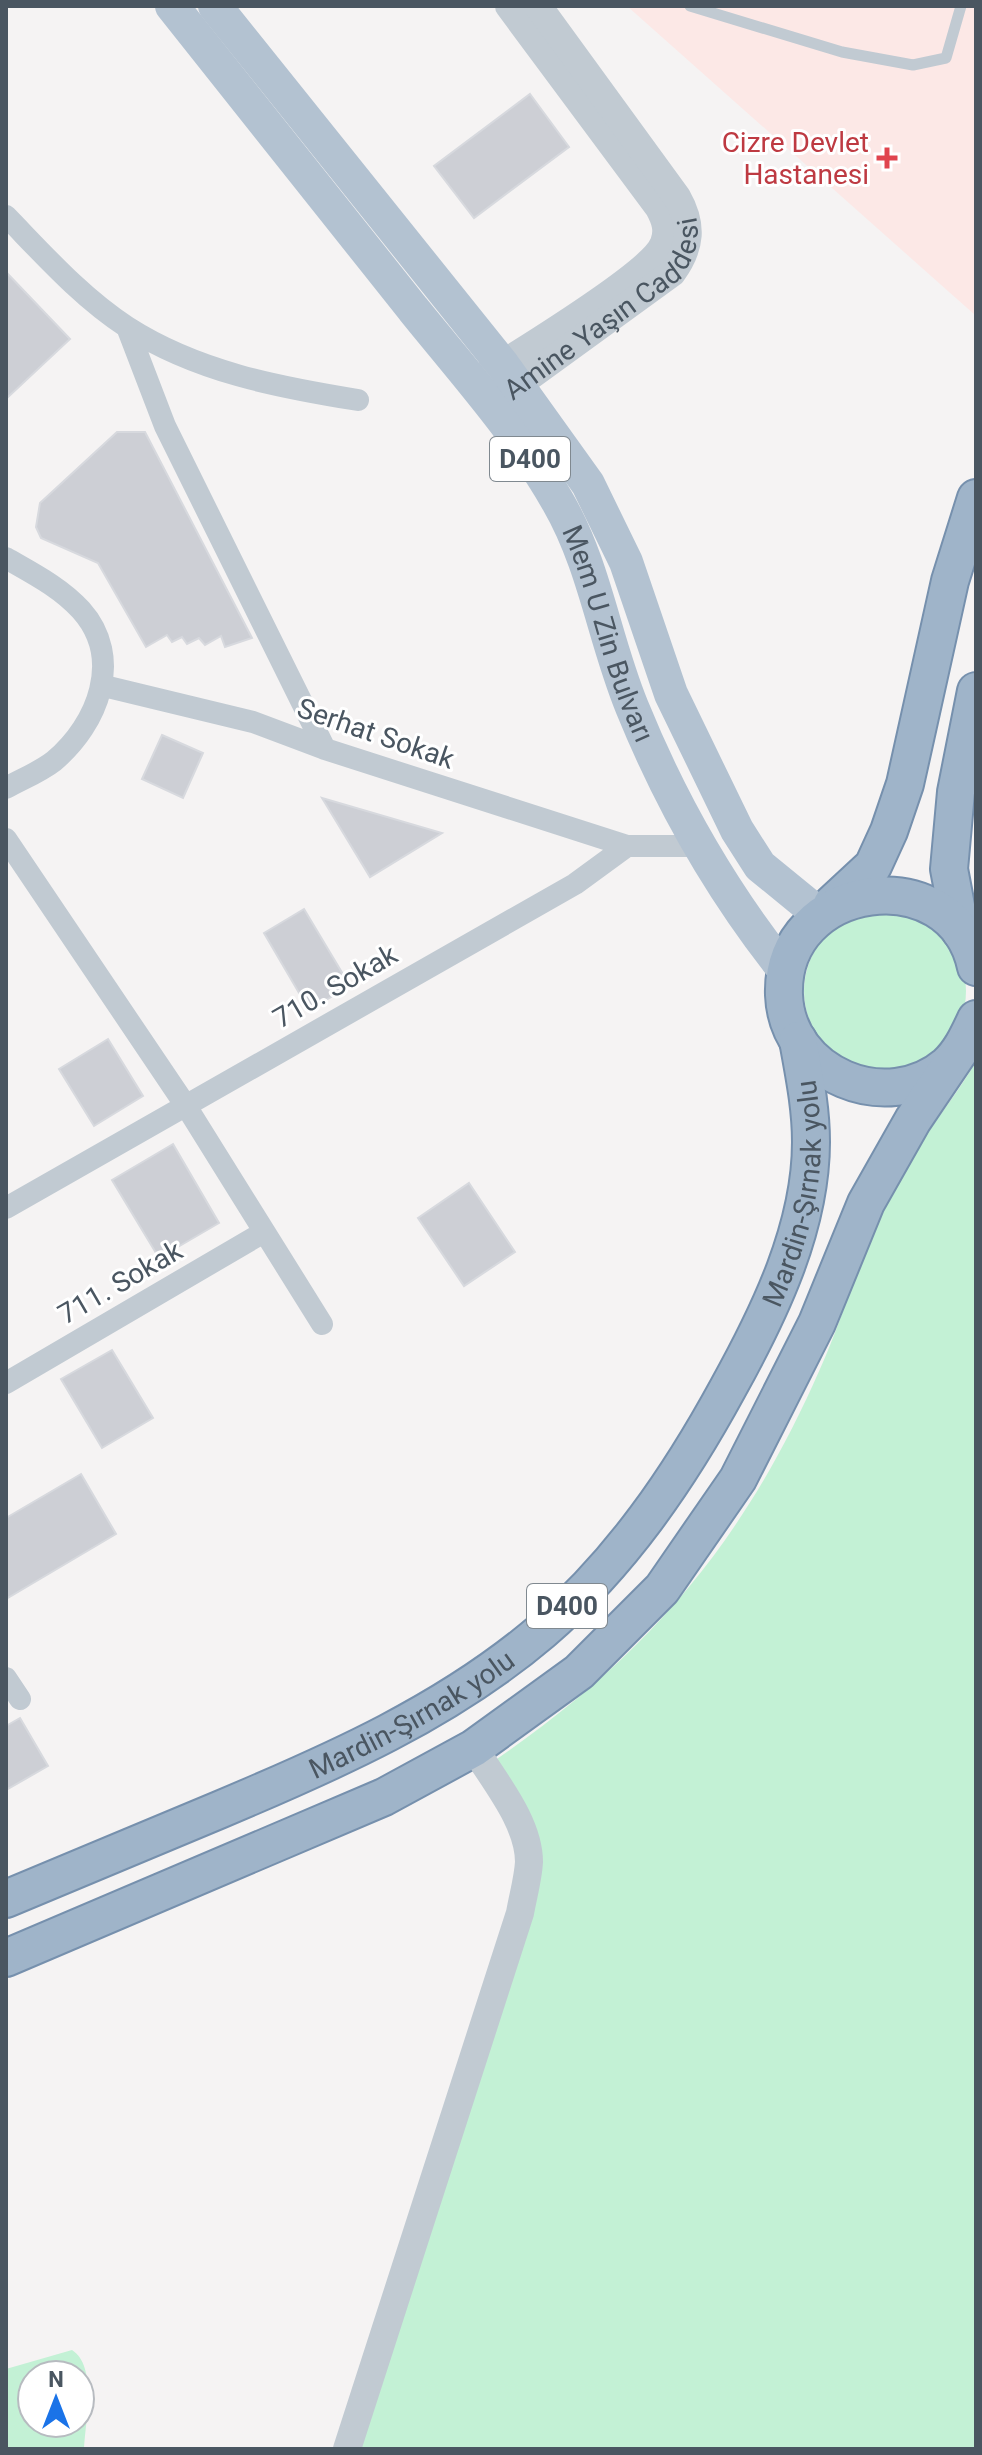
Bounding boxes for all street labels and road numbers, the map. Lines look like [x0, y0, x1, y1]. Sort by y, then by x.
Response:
street label: Amine Yaşın Caddesi [497, 215, 705, 407]
road number: D400 [490, 437, 570, 481]
street label: Mem U Zin Bulvarı [555, 520, 661, 747]
street label: Serhat Sokak [293, 691, 459, 776]
street label: 710. Sokak [267, 937, 404, 1035]
street label: Mardin-Şırnak yolu [756, 1078, 828, 1312]
street label: 711. Sokak [52, 1233, 189, 1331]
road number: D400 [527, 1584, 607, 1628]
street label: Mardin-Şırnak yolu [304, 1643, 521, 1786]

